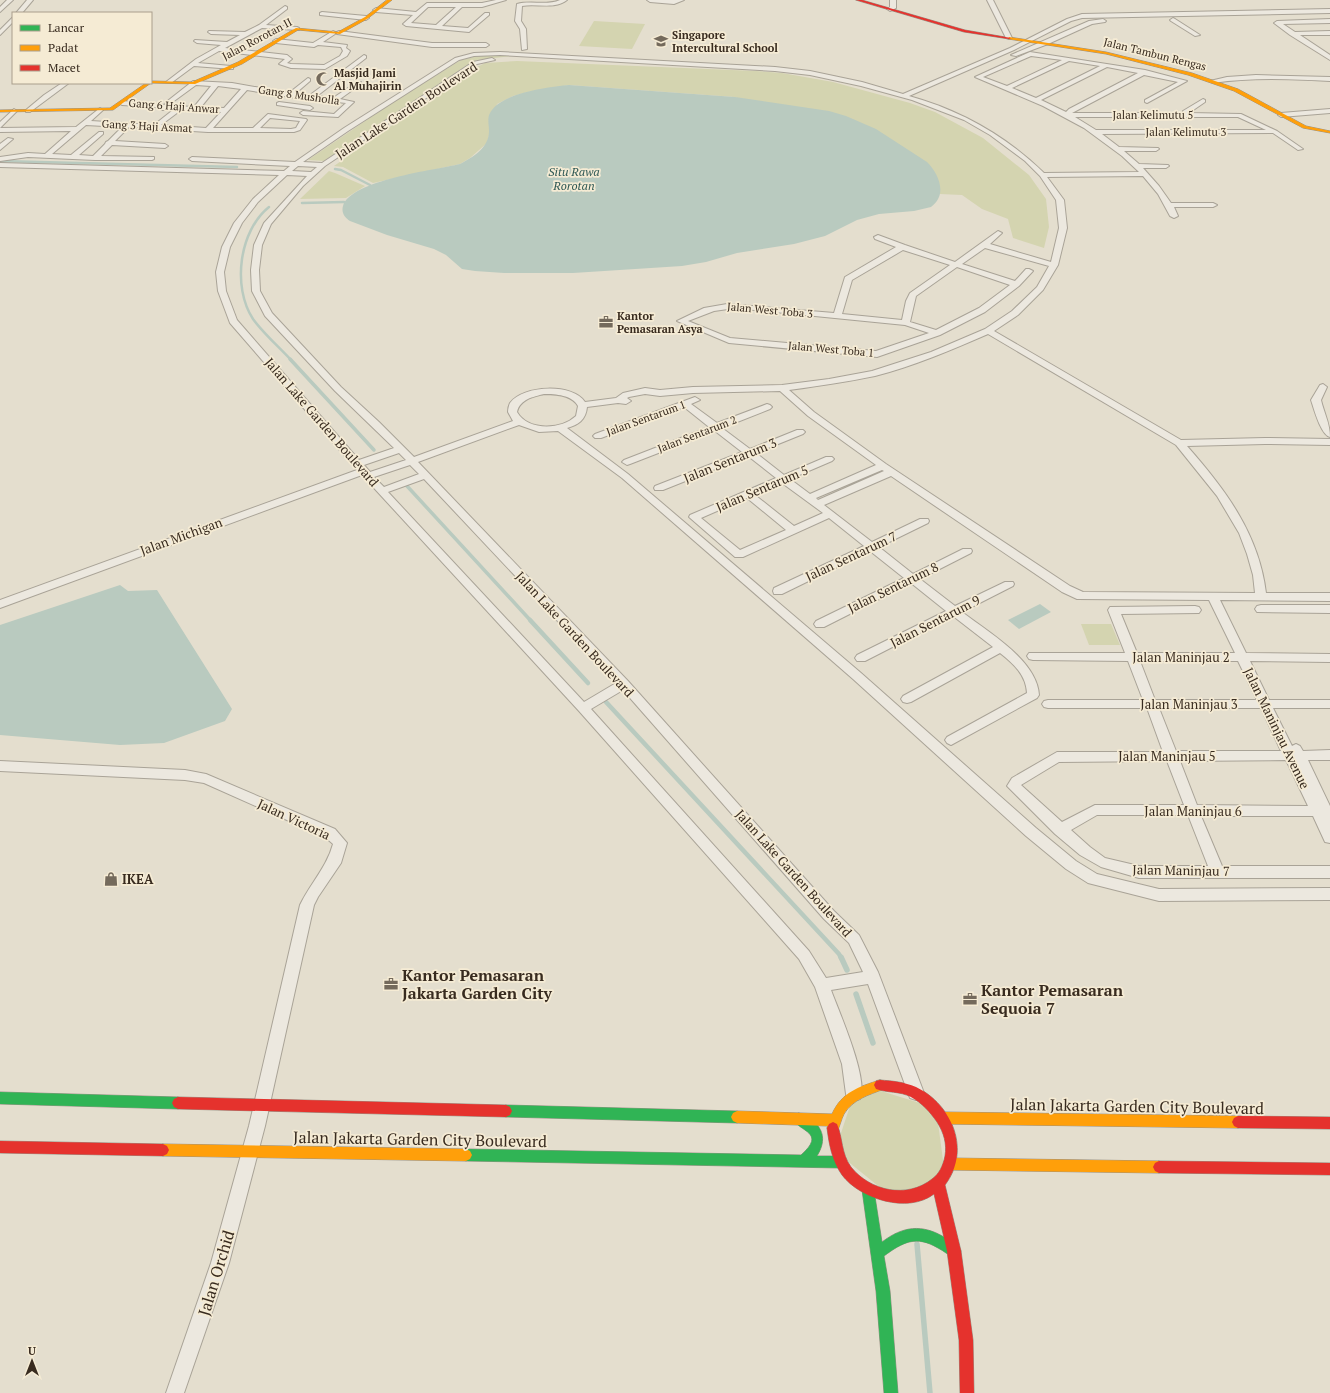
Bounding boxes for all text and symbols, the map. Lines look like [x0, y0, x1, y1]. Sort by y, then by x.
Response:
legend [12, 12, 152, 84]
street label: Jalan Rorotan II [220, 15, 294, 63]
text: Lancar [48, 20, 84, 35]
place label: Singapore Intercultural School [672, 28, 778, 55]
school or university icon: Singapore Intercultural School [653, 33, 669, 49]
street label: Jalan Tambun Rengas [1102, 34, 1208, 74]
text: Padat [48, 40, 79, 55]
street label: Jalan Lake Garden Boulevard [332, 57, 480, 163]
text: Macet [48, 60, 81, 75]
place label: Masjid Jami Al Muhajirin [334, 66, 402, 93]
mosque icon: Masjid Jami Al Muhajirin [315, 71, 331, 87]
street label: Gang 8 Musholla [257, 82, 341, 108]
street label: Gang 6 Haji Anwar [128, 96, 221, 116]
street label: Jalan Kelimutu 5 [1113, 108, 1194, 122]
street label: Gang 3 Haji Asmat [101, 117, 193, 135]
street label: Jalan Kelimutu 3 [1146, 125, 1227, 139]
water label: Situ Rawa Rorotan [548, 164, 600, 193]
street label: Jalan West Toba 3 [726, 299, 814, 321]
place label: Kantor Pemasaran Asya [617, 309, 703, 336]
office icon: Kantor Pemasaran Asya [598, 314, 614, 330]
street label: Jalan West Toba 1 [787, 338, 875, 360]
street label: Jalan Lake Garden Boulevard [261, 354, 383, 490]
street label: Jalan Sentarum 1 [604, 397, 688, 439]
street label: Jalan Sentarum 2 [655, 412, 739, 456]
street label: Jalan Sentarum 3 [681, 433, 779, 487]
street label: Jalan Sentarum 5 [713, 460, 811, 516]
street label: Jalan Michigan [137, 513, 225, 559]
street label: Jalan Sentarum 7 [802, 527, 900, 585]
street label: Jalan Sentarum 8 [845, 557, 941, 617]
street label: Jalan Lake Garden Boulevard [512, 567, 638, 701]
street label: Jalan Sentarum 9 [887, 591, 983, 651]
street label: Jalan Maninjau 2 [1132, 648, 1230, 666]
street label: Jalan Maninjau Avenue [1240, 664, 1314, 792]
street label: Jalan Maninjau 3 [1140, 695, 1238, 713]
street label: Jalan Maninjau 5 [1118, 747, 1216, 765]
street label: Jalan Victoria [255, 794, 334, 844]
street label: Jalan Maninjau 6 [1144, 802, 1242, 820]
street label: Jalan Lake Garden Boulevard [732, 805, 856, 941]
street label: Jalan Maninjau 7 [1132, 860, 1230, 880]
place label: IKEA [122, 870, 154, 888]
shop icon: IKEA [103, 871, 119, 887]
place label: Kantor Pemasaran Jakarta Garden City [402, 964, 552, 1004]
office icon: Kantor Pemasaran Jakarta Garden City [383, 976, 399, 992]
place label: Kantor Pemasaran Sequoia 7 [981, 979, 1124, 1019]
office icon: Kantor Pemasaran Sequoia 7 [962, 991, 978, 1007]
street label: Jalan Jakarta Garden City Boulevard [1010, 1093, 1264, 1119]
street label: Jalan Jakarta Garden City Boulevard [293, 1126, 547, 1152]
street label: Jalan Orchid [193, 1227, 239, 1318]
north arrow [12, 1341, 52, 1381]
text: U [28, 1344, 36, 1358]

